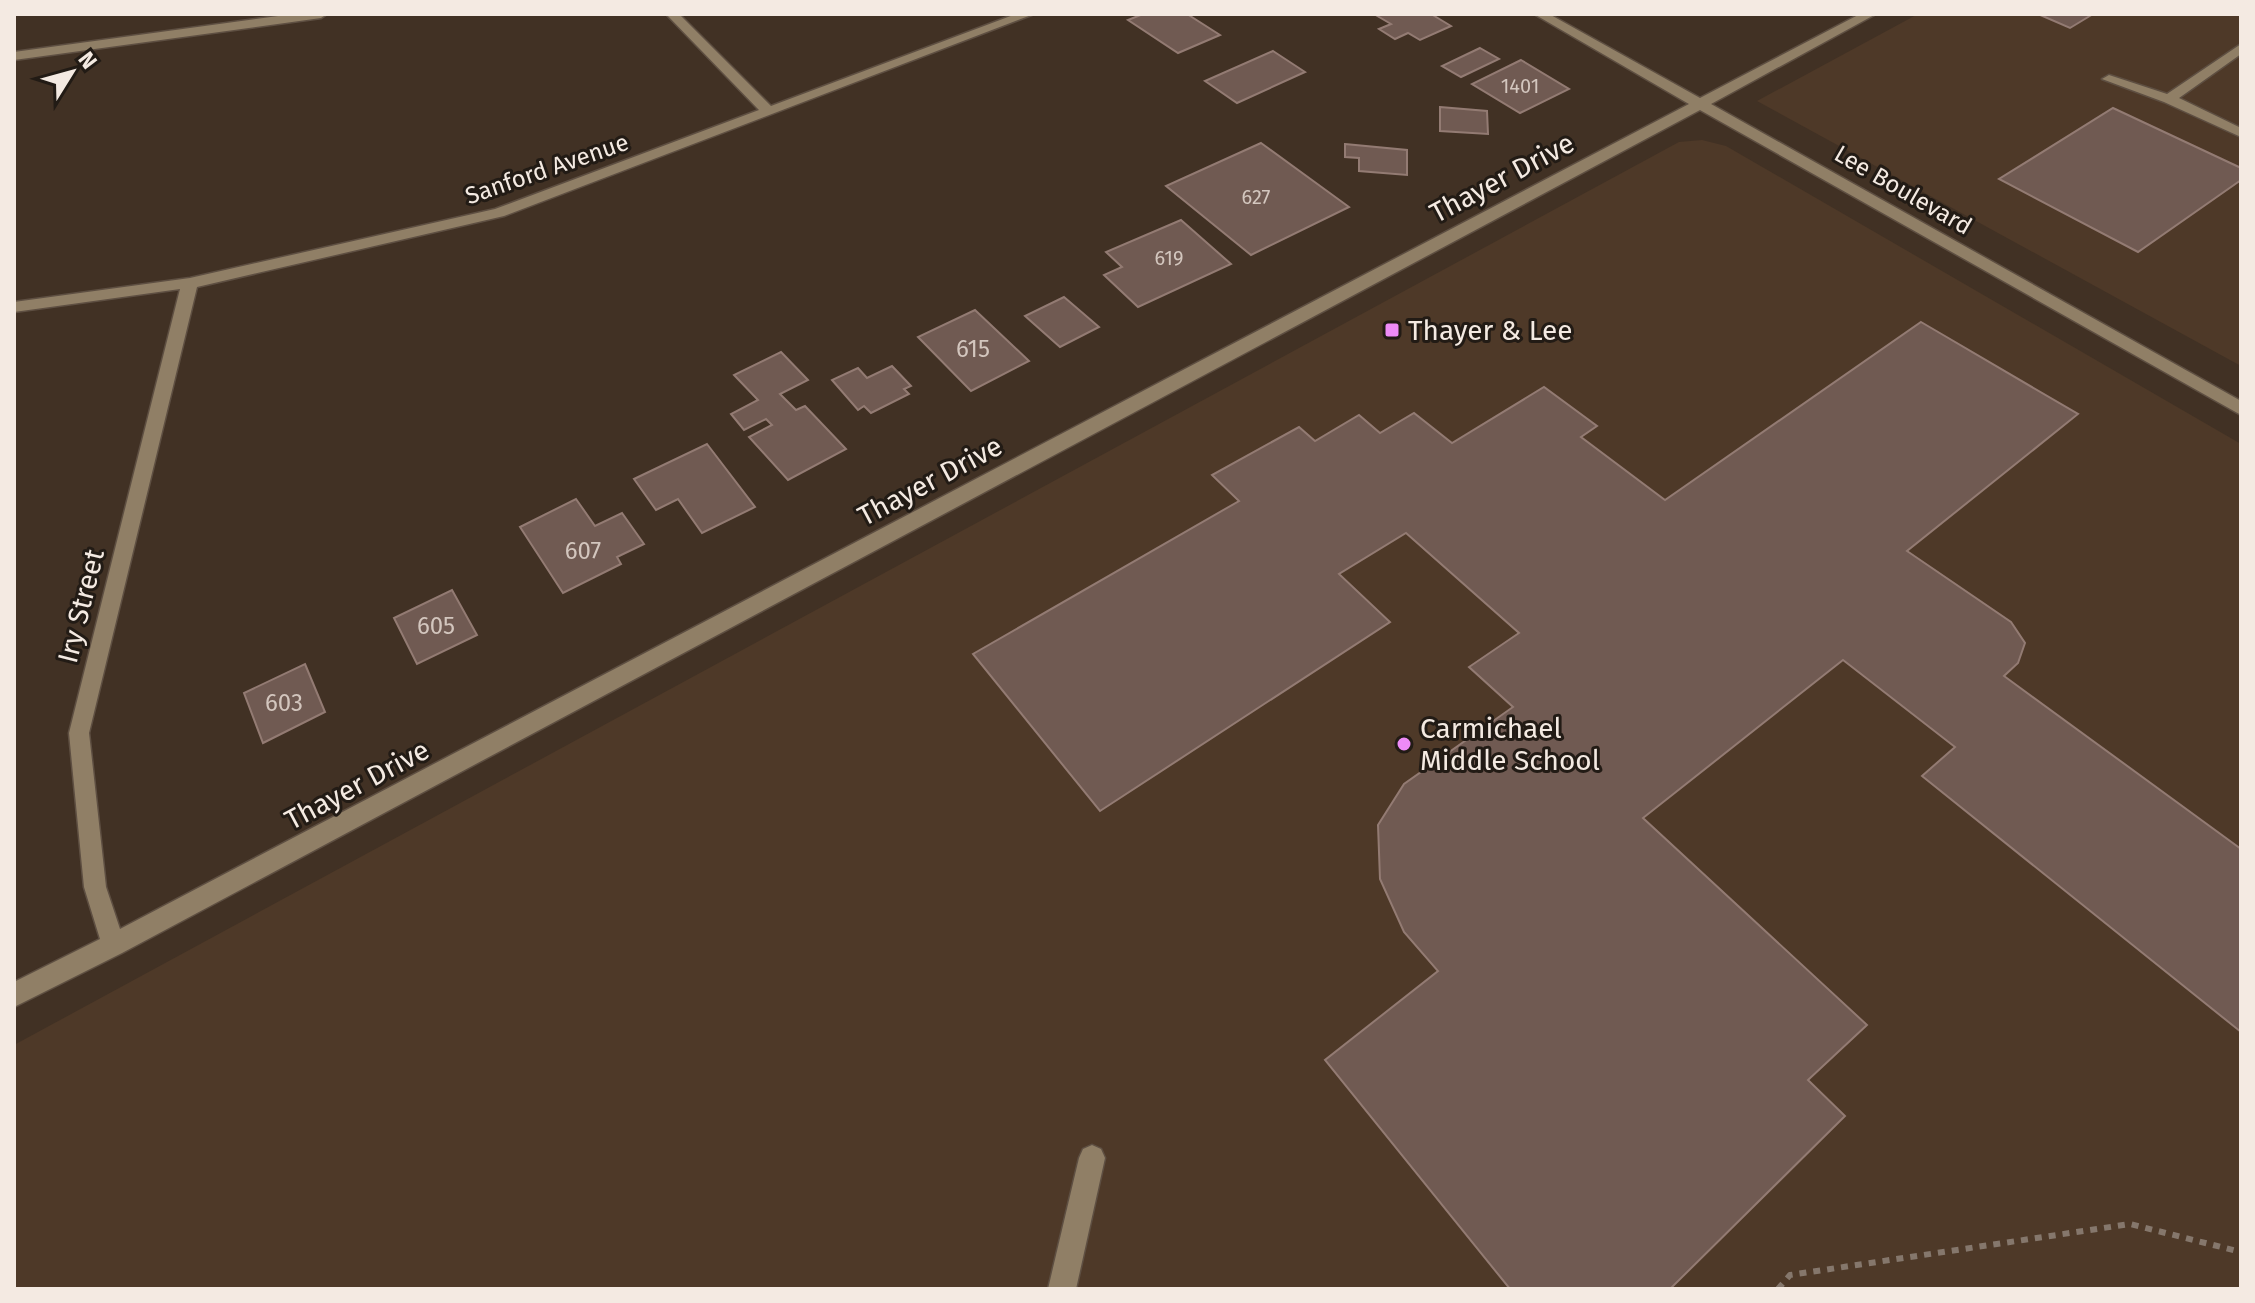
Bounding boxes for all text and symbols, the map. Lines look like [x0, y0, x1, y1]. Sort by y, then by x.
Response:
north arrow [32, 32, 112, 112]
text: N [72, 46, 103, 74]
house number: 1401 [1501, 74, 1539, 98]
street label: Thayer Drive [1424, 126, 1580, 230]
street label: Sanford Avenue [462, 128, 632, 210]
street label: Lee Boulevard [1829, 139, 1977, 241]
house number: 627 [1242, 185, 1271, 209]
house number: 619 [1155, 246, 1183, 270]
place label: Thayer & Lee [1408, 314, 1572, 347]
marker: Thayer & Lee [1383, 321, 1401, 339]
house number: 615 [956, 335, 990, 363]
street label: Thayer Drive [852, 429, 1008, 533]
house number: 607 [565, 537, 601, 565]
street label: Iry Street [51, 545, 111, 666]
house number: 605 [417, 612, 455, 640]
house number: 603 [265, 689, 303, 717]
place label: Carmichael Middle School [1420, 712, 1600, 777]
street label: Thayer Drive [279, 733, 435, 837]
marker: Carmichael Middle School [1395, 735, 1413, 753]

